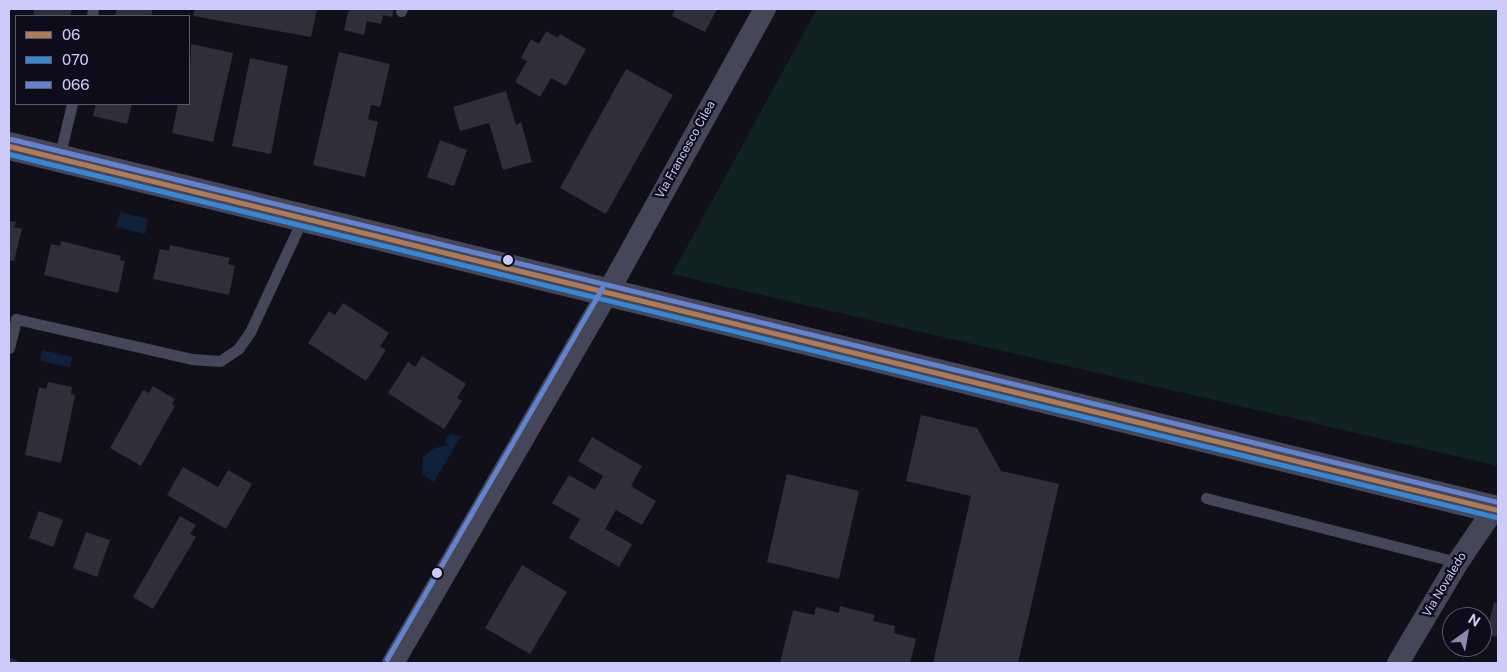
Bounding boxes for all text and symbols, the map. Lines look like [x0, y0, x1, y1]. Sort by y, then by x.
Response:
legend [15, 15, 190, 105]
text: 06 [62, 26, 80, 43]
text: 070 [62, 51, 89, 68]
text: 066 [62, 76, 90, 93]
street label: Via Francesco Cilea [653, 99, 719, 201]
unlabelled marker [503, 255, 513, 265]
street label: Via Novaledo [1420, 550, 1470, 620]
unlabelled marker [432, 568, 442, 578]
north arrow [1442, 607, 1492, 657]
text: N [1466, 610, 1483, 630]

